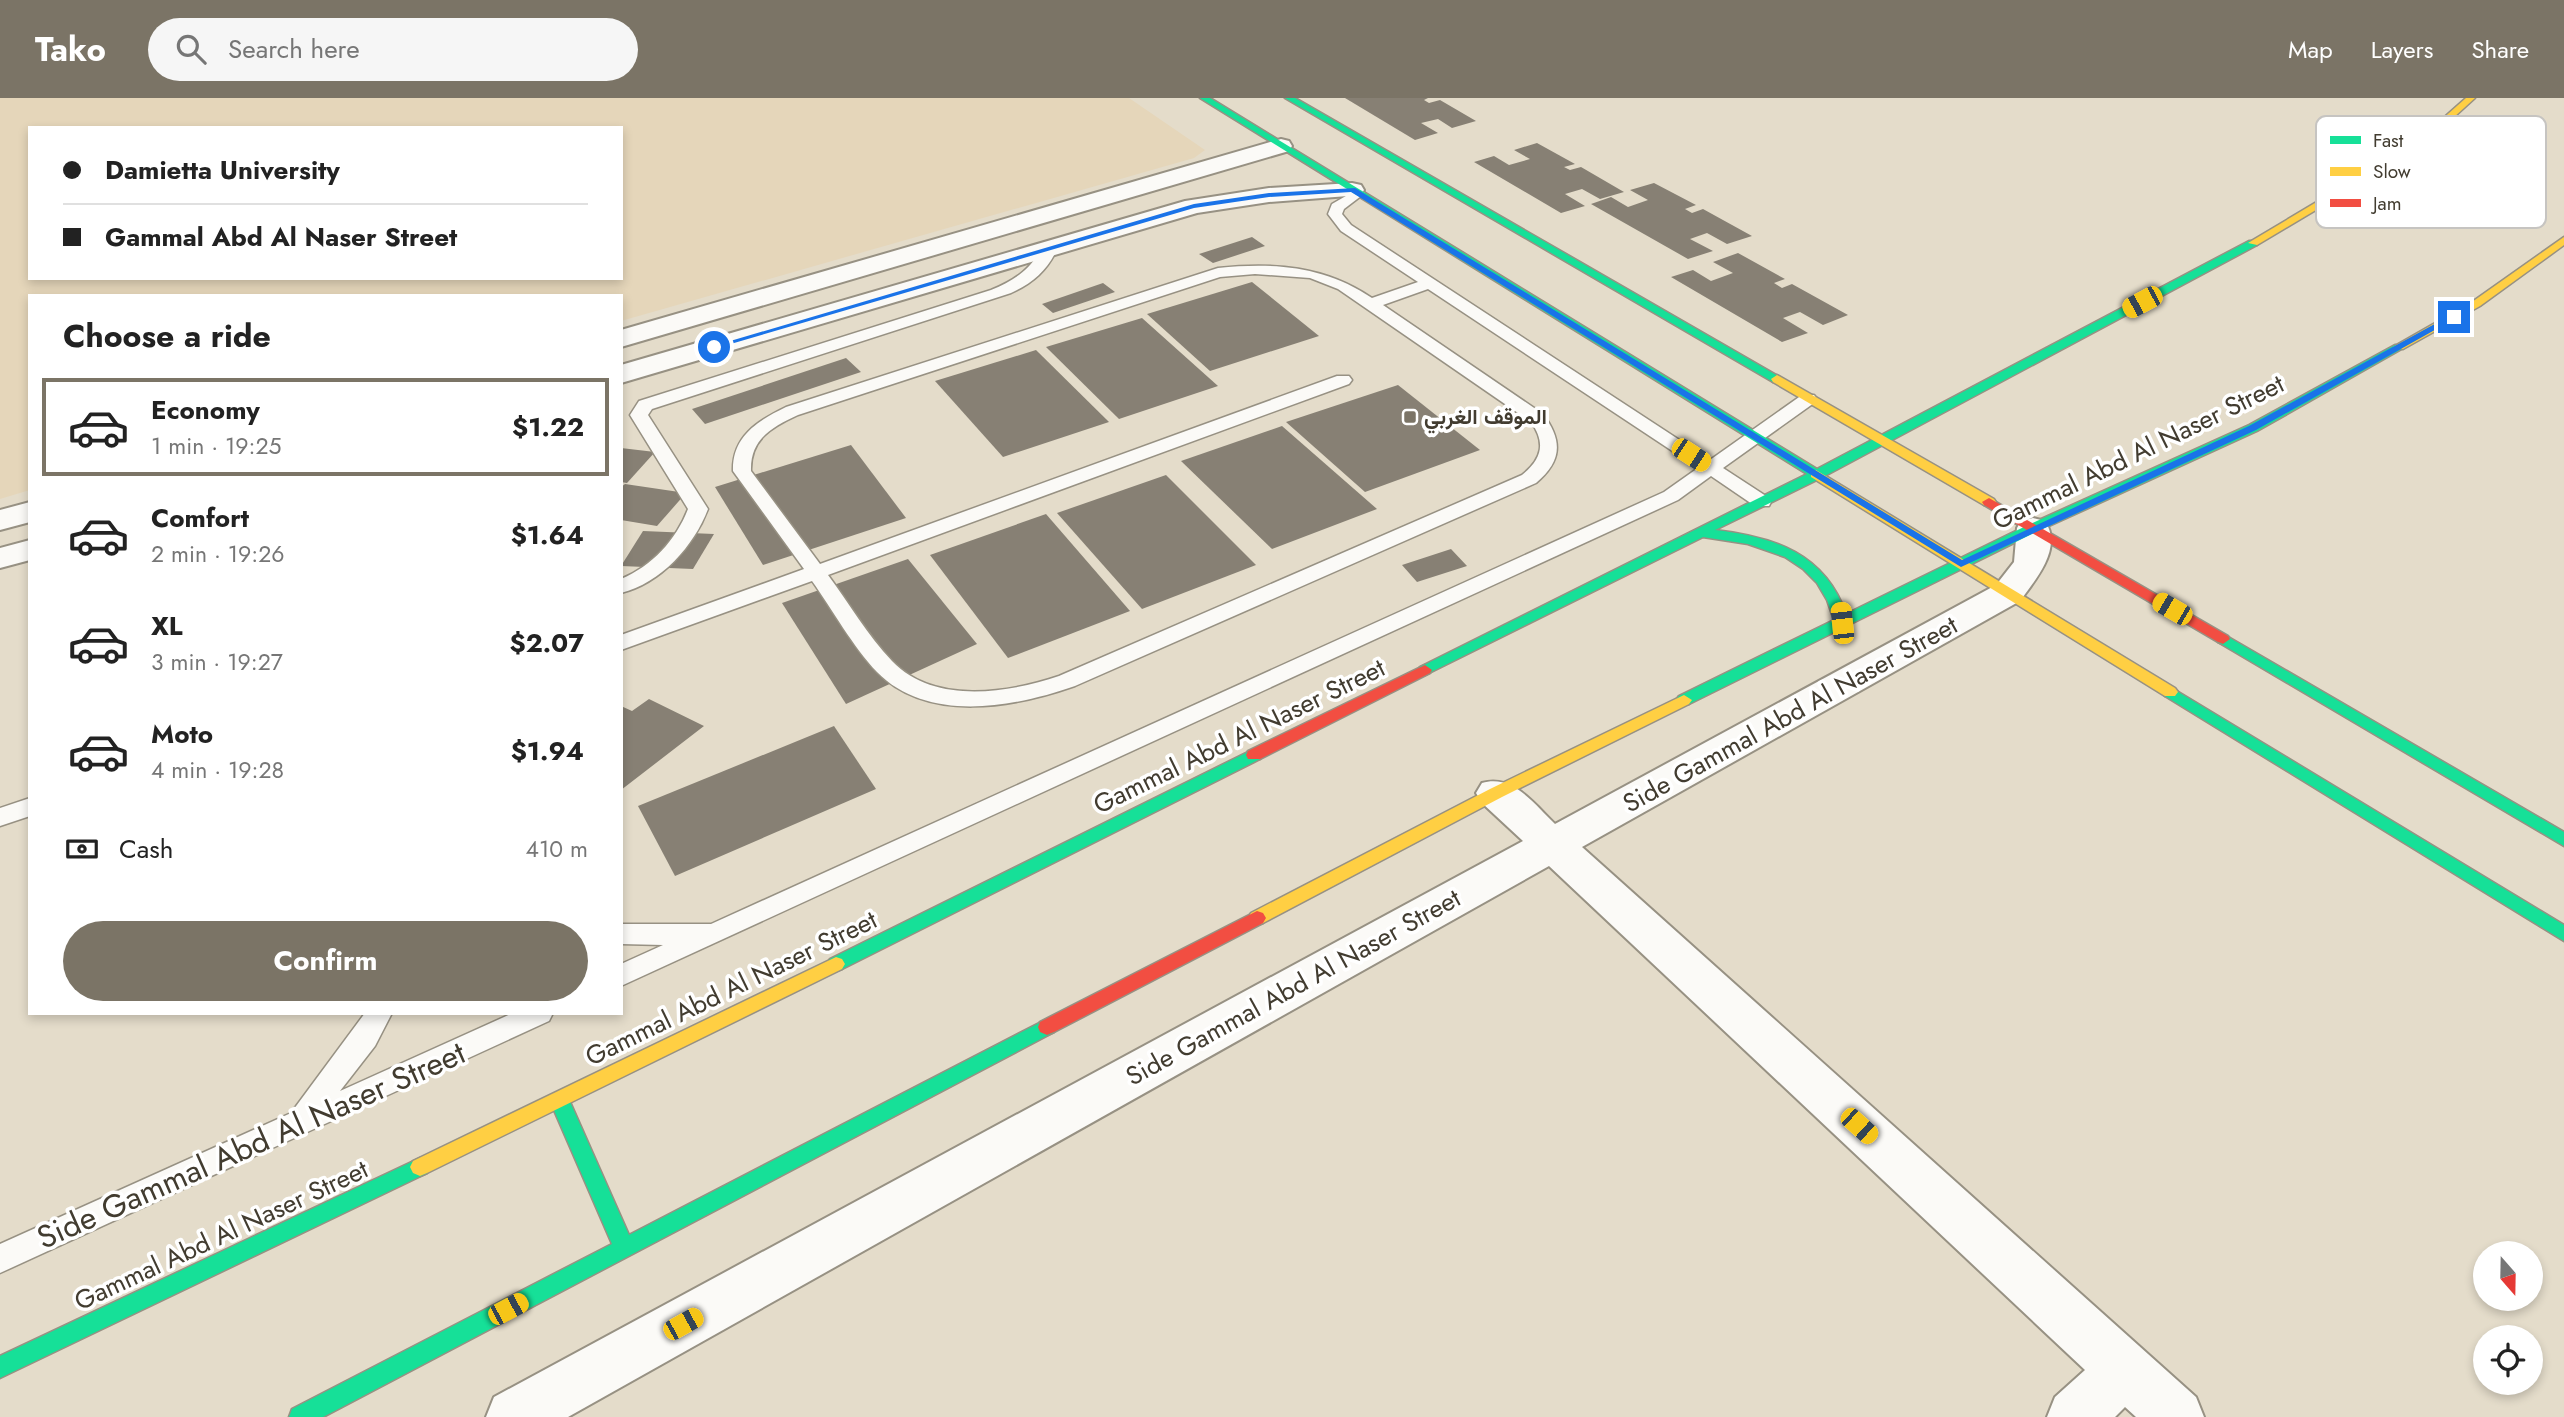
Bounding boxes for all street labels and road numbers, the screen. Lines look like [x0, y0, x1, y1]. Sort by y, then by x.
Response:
street label: Gammal Abd Al Naser Street [1986, 364, 2291, 539]
street label: Side Gammal Abd Al Naser Street [1616, 606, 1965, 822]
street label: Gammal Abd Al Naser Street [1087, 648, 1392, 823]
street label: Side Gammal Abd Al Naser Street [1119, 879, 1468, 1095]
street label: Gammal Abd Al Naser Street [579, 900, 884, 1075]
street label: Side Gammal Abd Al Naser Street [31, 1033, 471, 1257]
street label: Gammal Abd Al Naser Street [69, 1153, 373, 1317]

